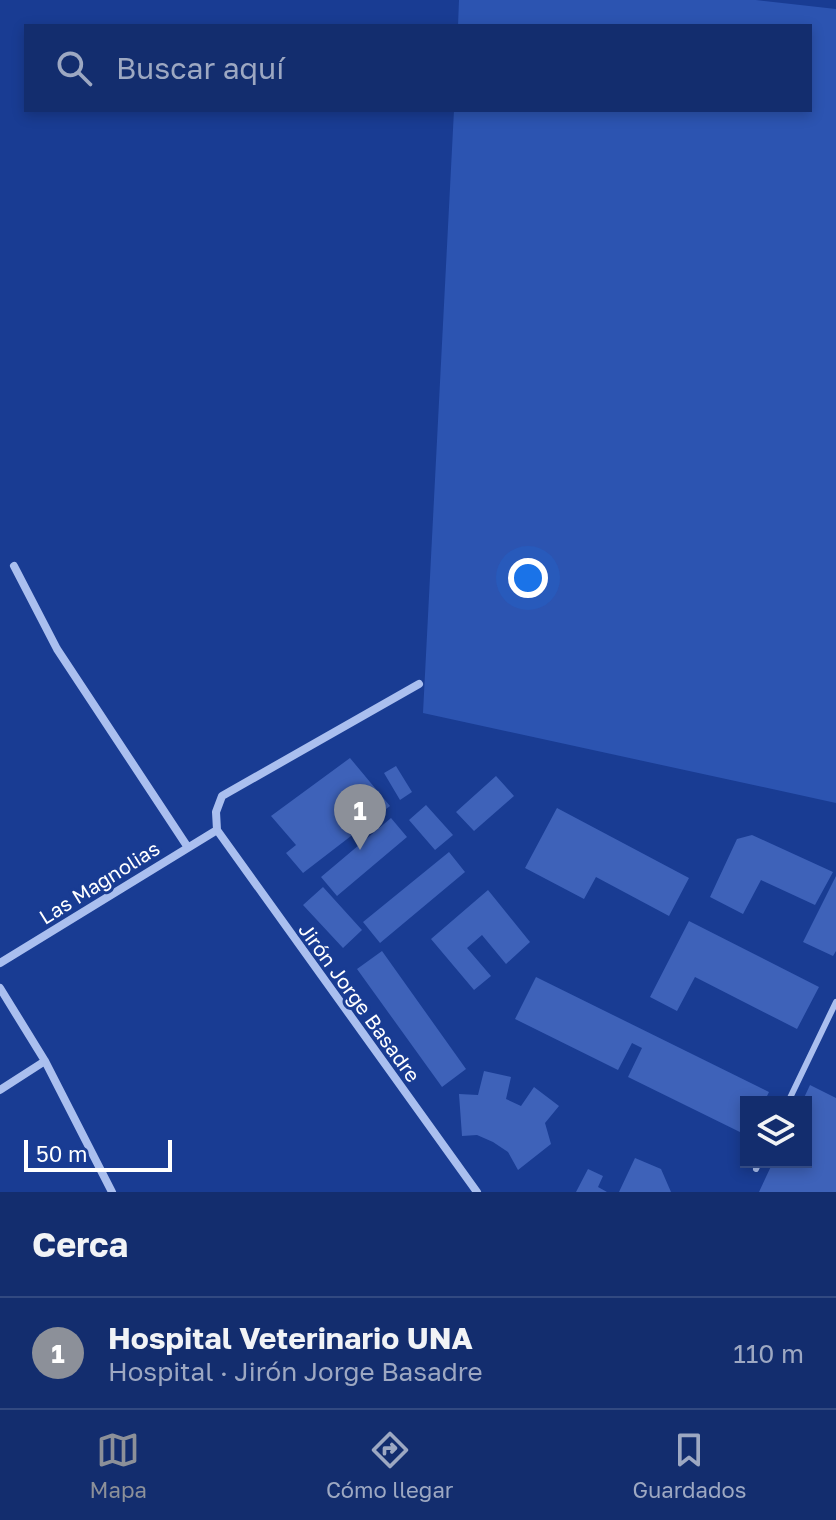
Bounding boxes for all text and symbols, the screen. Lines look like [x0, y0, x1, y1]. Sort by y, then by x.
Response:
search box [24, 24, 812, 112]
icon: search [52, 46, 96, 90]
text: Buscar aquí [116, 50, 284, 86]
your location [508, 558, 548, 598]
pin: 1 [334, 784, 386, 850]
street label: Las Magnolias [34, 835, 164, 929]
street label: Jirón Jorge Basadre [294, 918, 426, 1086]
map controls [740, 1096, 812, 1168]
button: layers [740, 1096, 812, 1168]
scale bar [24, 1136, 172, 1172]
text: 50 m [36, 1140, 87, 1167]
text: Cerca [32, 1224, 128, 1264]
text: Hospital Veterinario UNA [108, 1320, 473, 1356]
text: 1 [51, 1338, 65, 1369]
text: 110 m [733, 1338, 804, 1369]
text: Hospital · Jirón Jorge Basadre [108, 1356, 483, 1387]
tab: Mapa [90, 1428, 147, 1503]
tab: Cómo llegar [326, 1428, 453, 1503]
tab: Guardados [632, 1428, 746, 1503]

